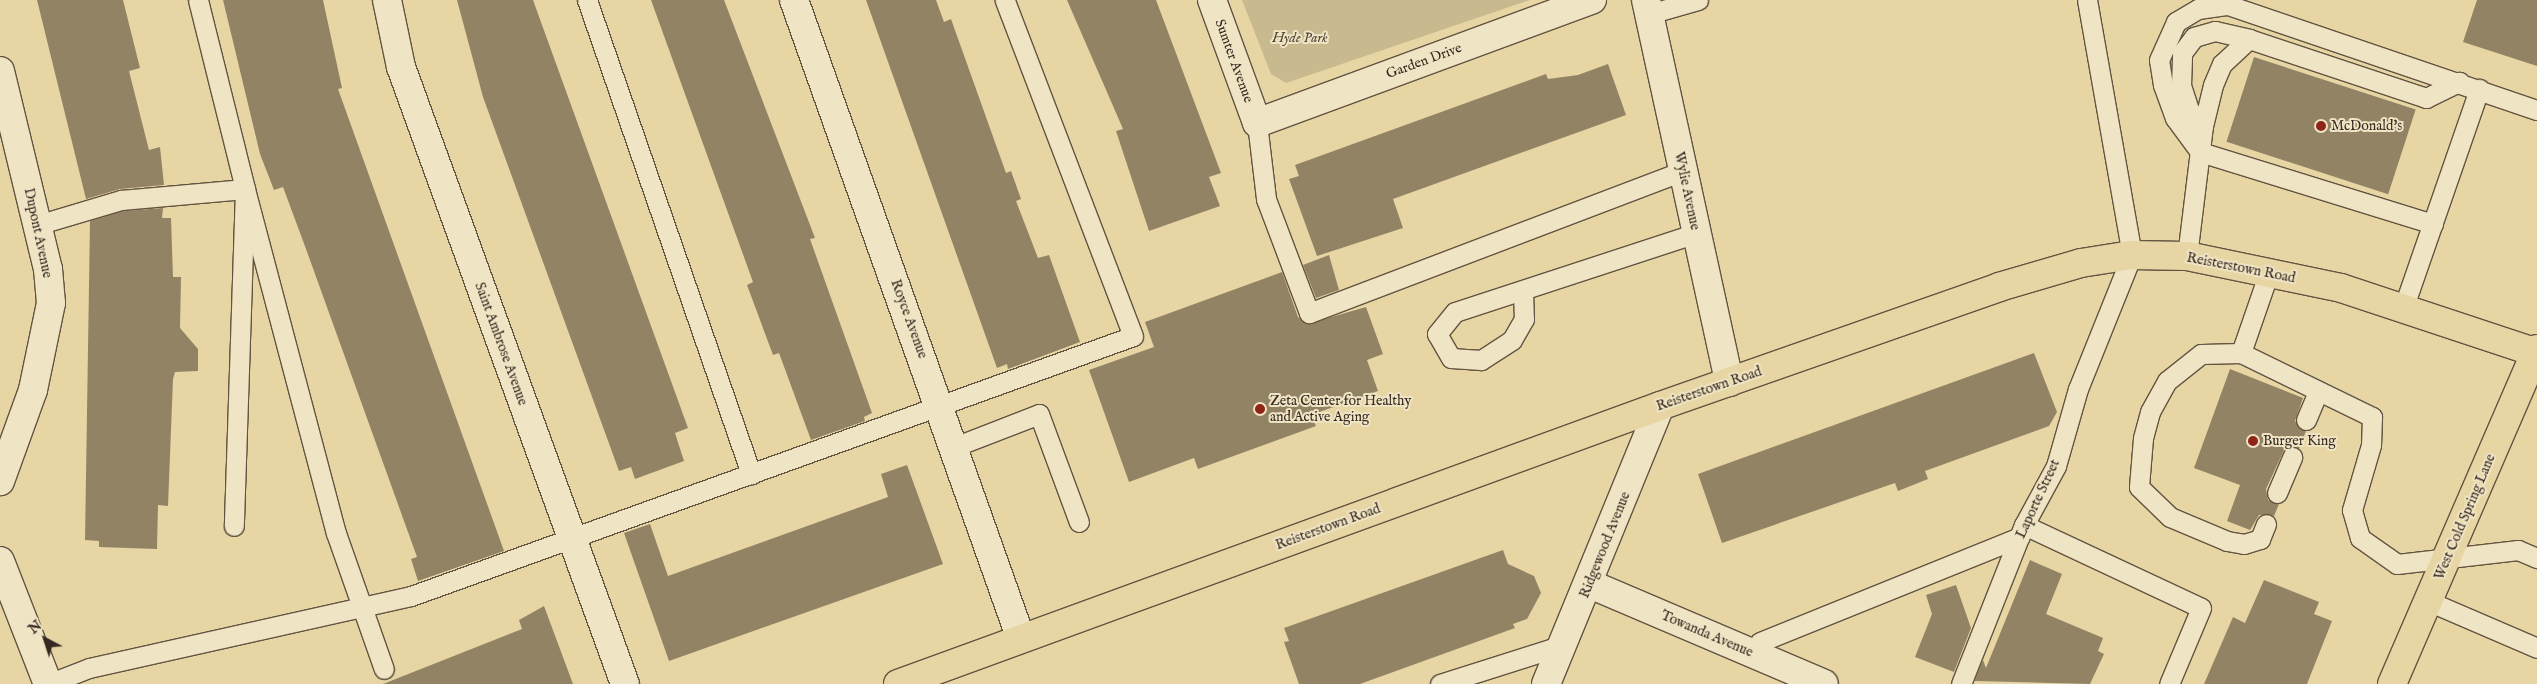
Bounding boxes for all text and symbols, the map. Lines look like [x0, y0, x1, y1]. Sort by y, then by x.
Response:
street label: Sumter Avenue [1211, 17, 1257, 105]
park label: Hyde Park [1272, 30, 1328, 46]
street label: Garden Drive [1384, 40, 1464, 82]
place label: McDonald's [2331, 118, 2402, 134]
marker: McDonald's [2315, 120, 2327, 132]
street label: Wylie Avenue [1670, 150, 1704, 232]
street label: Dupont Avenue [20, 186, 56, 280]
street label: Reisterstown Road [2185, 249, 2297, 287]
street label: Royce Avenue [887, 277, 931, 361]
street label: Saint Ambrose Avenue [471, 280, 531, 408]
street label: Reisterstown Road [1654, 363, 1764, 415]
place label: Zeta Center for Healthy and Active Aging [1270, 393, 1411, 426]
marker: Zeta Center for Healthy and Active Aging [1254, 403, 1266, 415]
place label: Burger King [2263, 433, 2336, 449]
marker: Burger King [2247, 435, 2259, 447]
street label: West Cold Spring Lane [2431, 451, 2499, 583]
street label: Laporte Street [2012, 457, 2064, 541]
street label: Ridgewood Avenue [1576, 489, 1634, 601]
street label: Reisterstown Road [1273, 500, 1383, 554]
street label: Towanda Avenue [1658, 607, 1756, 661]
north arrow [20, 614, 70, 664]
text: N [25, 617, 46, 638]

